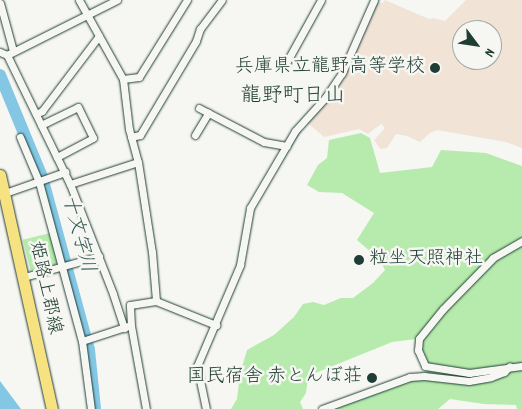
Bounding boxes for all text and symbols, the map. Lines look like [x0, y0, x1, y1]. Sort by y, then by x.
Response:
north arrow [452, 20, 502, 70]
text: N [479, 44, 499, 60]
place label: 兵庫県立龍野高等学校 [235, 57, 425, 79]
marker: 兵庫県立龍野高等学校 [429, 62, 441, 74]
district label: 龍野町日山 [241, 84, 345, 110]
water label: 十文字川 [55, 192, 99, 276]
street label: 姫路上郡線 [23, 239, 65, 337]
place label: 粒坐天照神社 [369, 249, 483, 271]
marker: 粒坐天照神社 [353, 254, 365, 266]
place label: 国民宿舎 赤とんぼ荘 [187, 367, 362, 389]
marker: 国民宿舎 赤とんぼ荘 [366, 372, 378, 384]

